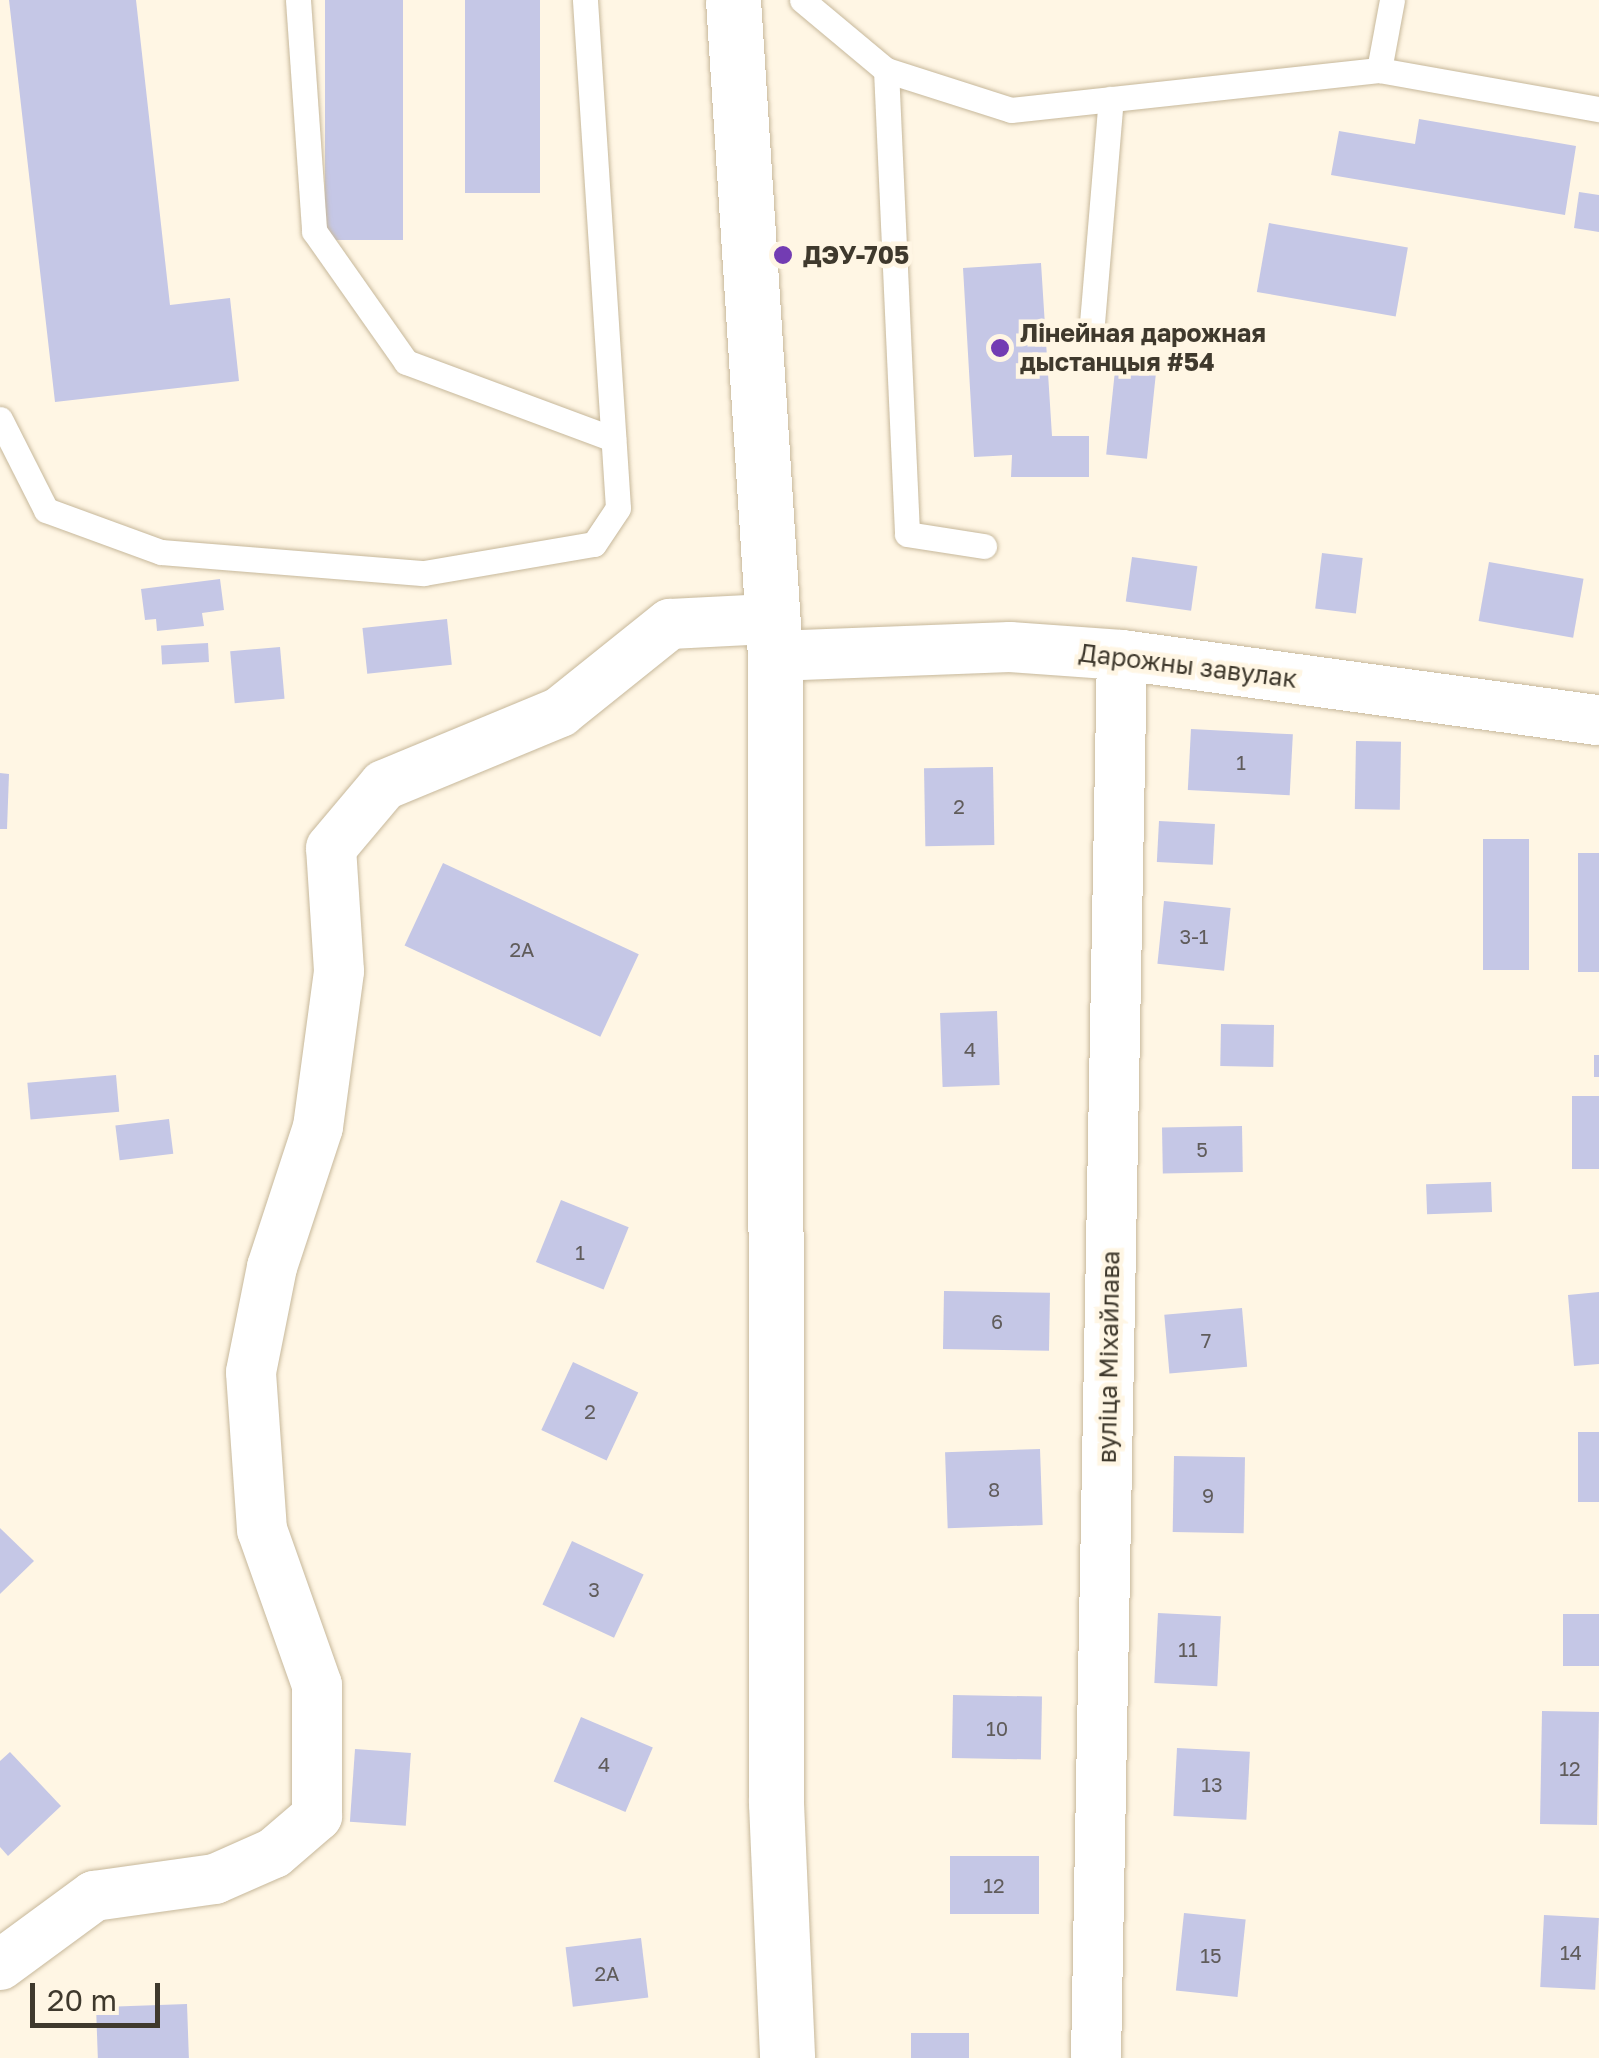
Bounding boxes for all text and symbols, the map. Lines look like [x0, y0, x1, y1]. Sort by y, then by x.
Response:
place label: ДЭУ-705 [803, 240, 909, 270]
marker: ДЭУ-705 [772, 244, 794, 266]
place label: Лінейная дарожная дыстанцыя #54 [1020, 319, 1266, 378]
marker: Лінейная дарожная дыстанцыя #54 [989, 337, 1011, 359]
street label: Дарожны завулак [1077, 638, 1299, 694]
house number: 1 [1236, 750, 1246, 774]
house number: 2 [953, 794, 965, 818]
house number: 3-1 [1180, 924, 1208, 948]
house number: 2А [510, 937, 534, 961]
house number: 4 [964, 1037, 976, 1061]
house number: 5 [1196, 1137, 1208, 1161]
house number: 1 [575, 1240, 585, 1264]
street label: вуліца Міхайлава [1092, 1250, 1126, 1464]
house number: 6 [991, 1309, 1003, 1333]
house number: 7 [1201, 1328, 1211, 1352]
house number: 2 [584, 1399, 596, 1423]
house number: 8 [988, 1477, 1000, 1501]
house number: 9 [1202, 1483, 1214, 1507]
house number: 3 [588, 1577, 600, 1601]
house number: 11 [1178, 1637, 1198, 1661]
house number: 10 [986, 1716, 1008, 1740]
house number: 4 [598, 1752, 610, 1776]
house number: 12 [1559, 1756, 1581, 1780]
house number: 13 [1201, 1772, 1223, 1796]
house number: 12 [983, 1873, 1005, 1897]
house number: 14 [1560, 1940, 1582, 1964]
house number: 15 [1200, 1943, 1222, 1967]
house number: 2А [595, 1961, 619, 1985]
scale bar [35, 1963, 165, 2025]
text: 20 m [47, 1982, 117, 2018]

